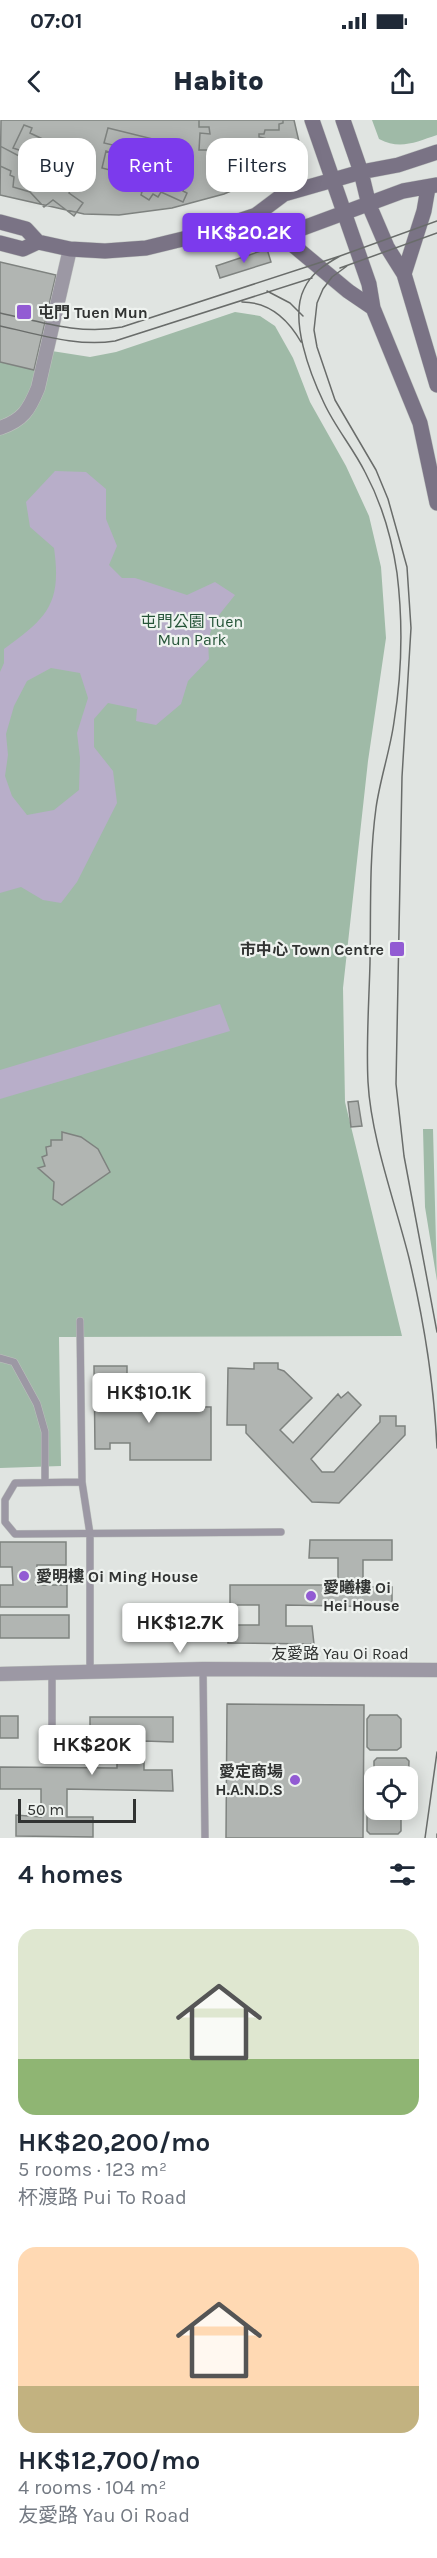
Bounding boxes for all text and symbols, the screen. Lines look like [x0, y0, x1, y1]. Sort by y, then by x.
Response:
text: 07:01 [30, 8, 83, 34]
icon: back [18, 65, 51, 98]
text: Habito [173, 65, 264, 97]
icon: share [386, 65, 419, 98]
chip: Buy [18, 138, 96, 192]
chip: Rent [108, 138, 194, 192]
chip: Filters [206, 138, 308, 192]
pin: HK$20.2K [182, 213, 306, 264]
text: HK$20.2K [196, 221, 292, 244]
marker: 屯門 Tuen Mun [15, 303, 33, 321]
place label: 屯門 Tuen Mun [38, 303, 148, 322]
park label: 屯門公園 Tuen Mun Park [141, 612, 243, 649]
place label: 市中心 Town Centre [240, 940, 384, 959]
marker: 市中心 Town Centre [388, 940, 406, 958]
pin: HK$10.1K [87, 1373, 211, 1424]
text: HK$10.1K [106, 1381, 192, 1404]
place label: 愛明樓 Oi Ming House [36, 1567, 198, 1586]
marker: 愛明樓 Oi Ming House [17, 1569, 31, 1583]
place label: 愛曦樓 Oi Hei House [323, 1578, 399, 1615]
marker: 愛曦樓 Oi Hei House [304, 1589, 318, 1603]
pin: HK$12.7K [118, 1603, 242, 1654]
text: HK$12.7K [136, 1611, 224, 1634]
street label: 友愛路 Yau Oi Road [271, 1644, 409, 1663]
pin: HK$20K [43, 1725, 141, 1776]
text: HK$20K [53, 1733, 131, 1756]
place label: 愛定商場 H.A.N.D.S [215, 1762, 283, 1799]
map controls [364, 1766, 418, 1820]
button: locate [364, 1766, 418, 1820]
marker: 愛定商場 H.A.N.D.S [288, 1773, 302, 1787]
scale bar [18, 1796, 136, 1824]
text: 50 m [27, 1800, 64, 1819]
icon: filters [386, 1858, 419, 1891]
text: 4 homes [18, 1859, 123, 1890]
icon: home [165, 1968, 273, 2076]
text: HK$20,200/mo [18, 2127, 210, 2158]
text: 5 rooms · 123 m² [18, 2158, 167, 2181]
text: 杯渡路 Pui To Road [18, 2186, 187, 2209]
icon: home [165, 2286, 273, 2394]
text: HK$12,700/mo [18, 2445, 200, 2476]
text: 4 rooms · 104 m² [18, 2476, 166, 2499]
text: 友愛路 Yau Oi Road [18, 2504, 190, 2527]

